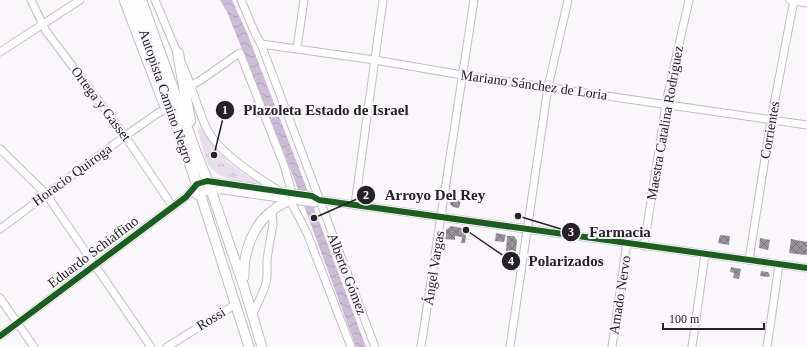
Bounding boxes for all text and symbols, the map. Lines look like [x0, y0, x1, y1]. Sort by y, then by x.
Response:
street label: Autopista Camino Negro [136, 27, 196, 165]
street label: Maestra Catalina Rodríguez [644, 44, 686, 202]
street label: Ortega y Gasset [68, 64, 134, 144]
street label: Mariano Sánchez de Loria [460, 67, 609, 103]
callout: Plazoleta Estado de Israel [215, 96, 417, 123]
street label: Corrientes [758, 100, 782, 160]
text: Plazoleta Estado de Israel [243, 102, 409, 118]
text: 1 [222, 103, 228, 117]
street label: Horacio Quiroga [29, 141, 115, 209]
callout: Arroyo Del Rey [356, 181, 493, 208]
text: Arroyo Del Rey [385, 187, 486, 203]
text: 2 [363, 188, 369, 202]
street label: Eduardo Schiaffino [45, 213, 141, 291]
callout: Farmacia [561, 218, 659, 245]
text: Farmacia [589, 224, 651, 240]
text: 3 [568, 225, 574, 239]
street label: Ángel Vargas [420, 229, 447, 306]
street label: Alberto Gómez [324, 231, 370, 317]
callout: Polarizados [501, 248, 612, 275]
text: Polarizados [529, 253, 604, 269]
text: 4 [508, 254, 514, 268]
street label: Amado Nervo [606, 254, 634, 336]
street label: Rossi [194, 304, 228, 334]
scale bar [663, 305, 764, 331]
text: 100 m [669, 312, 700, 326]

